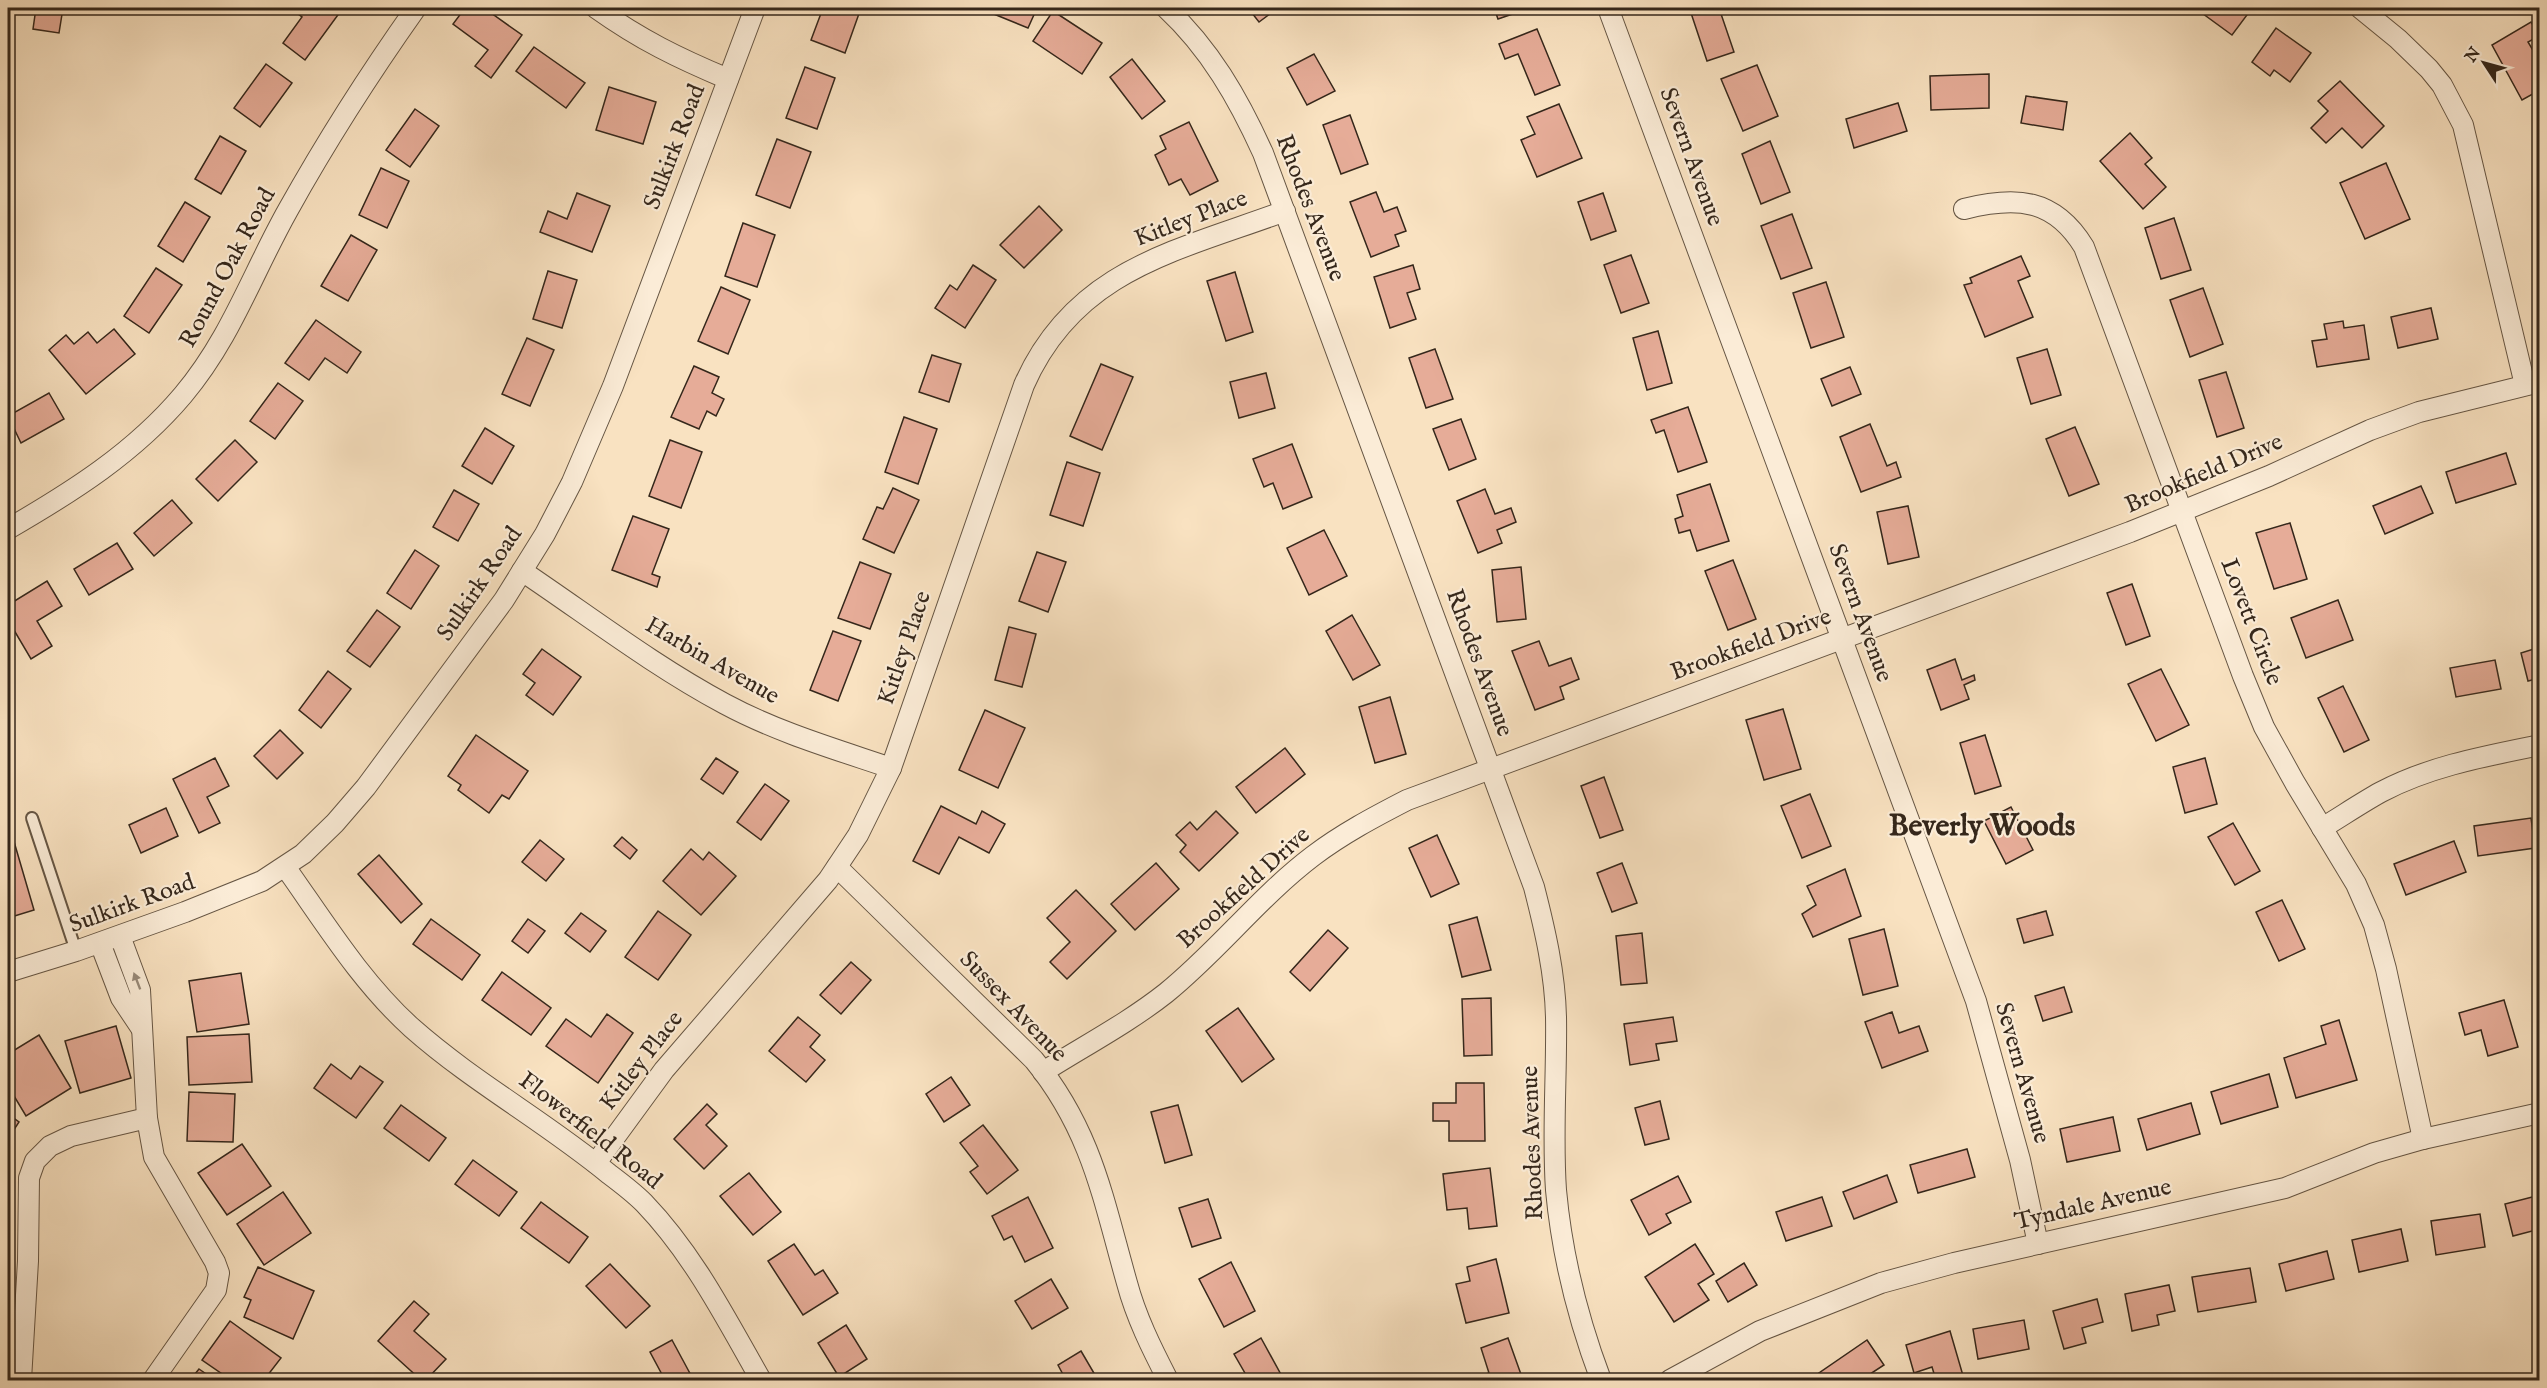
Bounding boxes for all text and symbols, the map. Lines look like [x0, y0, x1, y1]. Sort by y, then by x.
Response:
north arrow [2454, 33, 2514, 93]
text: N [2461, 44, 2486, 68]
street label: Sulkirk Road [637, 80, 713, 214]
street label: Severn Avenue [1652, 84, 1730, 230]
street label: Rhodes Avenue [1268, 130, 1352, 286]
street label: Round Oak Road [173, 182, 283, 353]
street label: Kitley Place [1130, 183, 1252, 255]
street label: Brookfield Drive [2120, 427, 2288, 521]
street label: Sulkirk Road [430, 521, 530, 647]
street label: Severn Avenue [1821, 540, 1899, 686]
street label: Lovett Circle [2213, 554, 2289, 690]
street label: Rhodes Avenue [1438, 585, 1520, 741]
street label: Kitley Place [871, 587, 939, 709]
street label: Brookfield Drive [1666, 602, 1836, 688]
street label: Harbin Avenue [639, 610, 785, 712]
district label: Beverly Woods [1889, 808, 2075, 846]
street label: Brookfield Drive [1171, 820, 1317, 956]
street label: Sulkirk Road [65, 867, 199, 941]
street label: Sussex Avenue [952, 945, 1074, 1069]
one-way arrow [131, 971, 141, 989]
street label: Severn Avenue [1987, 999, 2057, 1147]
street label: Kitley Place [593, 1005, 691, 1117]
street label: Flowerfield Road [512, 1065, 668, 1197]
street label: Rhodes Avenue [1515, 1065, 1551, 1221]
street label: Tyndale Avenue [2011, 1172, 2175, 1238]

